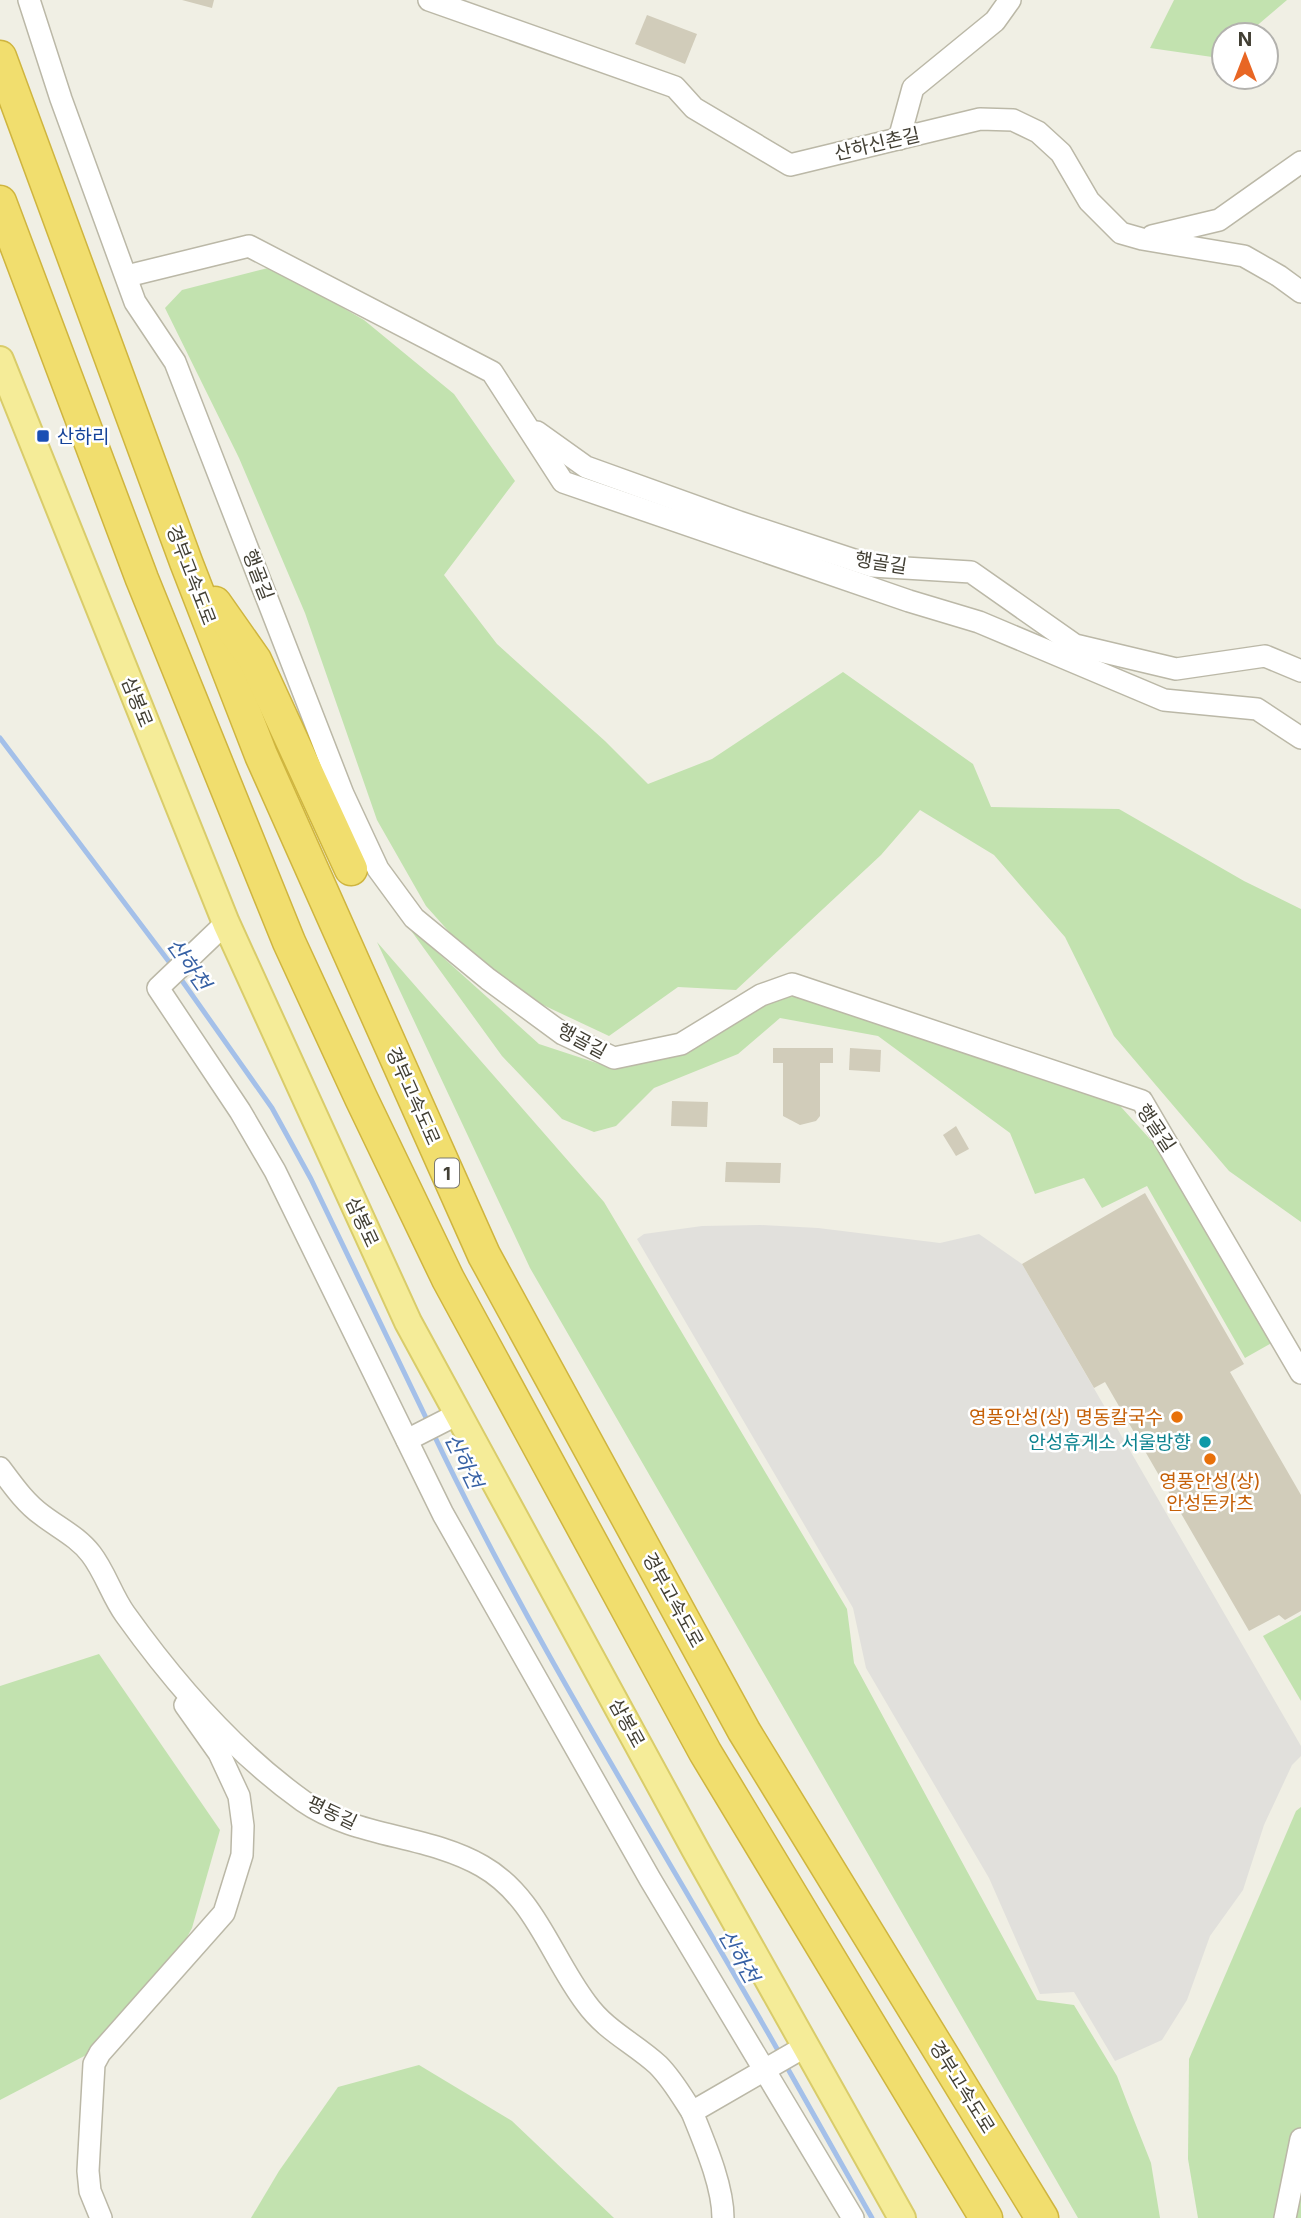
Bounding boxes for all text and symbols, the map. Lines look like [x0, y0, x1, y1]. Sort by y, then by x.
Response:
north arrow [1210, 21, 1280, 91]
text: N [1238, 28, 1252, 51]
street label: 산하신촌길 [832, 123, 922, 165]
place label: 산하리 [57, 425, 109, 448]
marker: 산하리 [35, 428, 51, 444]
street label: 경부고속도로 [161, 522, 221, 628]
street label: 행골길 [238, 546, 278, 604]
street label: 행골길 [853, 548, 909, 578]
street label: 삼봉로 [117, 673, 157, 731]
water label: 산하천 [162, 933, 217, 997]
street label: 행골길 [553, 1019, 611, 1063]
street label: 경부고속도로 [381, 1043, 445, 1149]
street label: 행골길 [1132, 1100, 1180, 1156]
road number: 1 [435, 1158, 459, 1188]
street label: 삼봉로 [340, 1193, 384, 1251]
place label: 영풍안성(상) 명동칼국수 [969, 1406, 1163, 1429]
marker: 영풍안성(상) 명동칼국수 [1169, 1409, 1185, 1425]
water label: 산하천 [440, 1429, 489, 1495]
place label: 안성휴게소 서울방향 [1028, 1431, 1191, 1454]
marker: 안성휴게소 서울방향 [1197, 1434, 1213, 1450]
marker: 영풍안성(상) 안성돈카츠 [1202, 1451, 1218, 1467]
place label: 영풍안성(상) 안성돈카츠 [1159, 1470, 1261, 1515]
street label: 경부고속도로 [638, 1549, 708, 1651]
street label: 삼봉로 [604, 1694, 650, 1752]
street label: 평동길 [303, 1791, 361, 1835]
water label: 산하천 [714, 1925, 766, 1990]
street label: 경부고속도로 [924, 2036, 1000, 2138]

